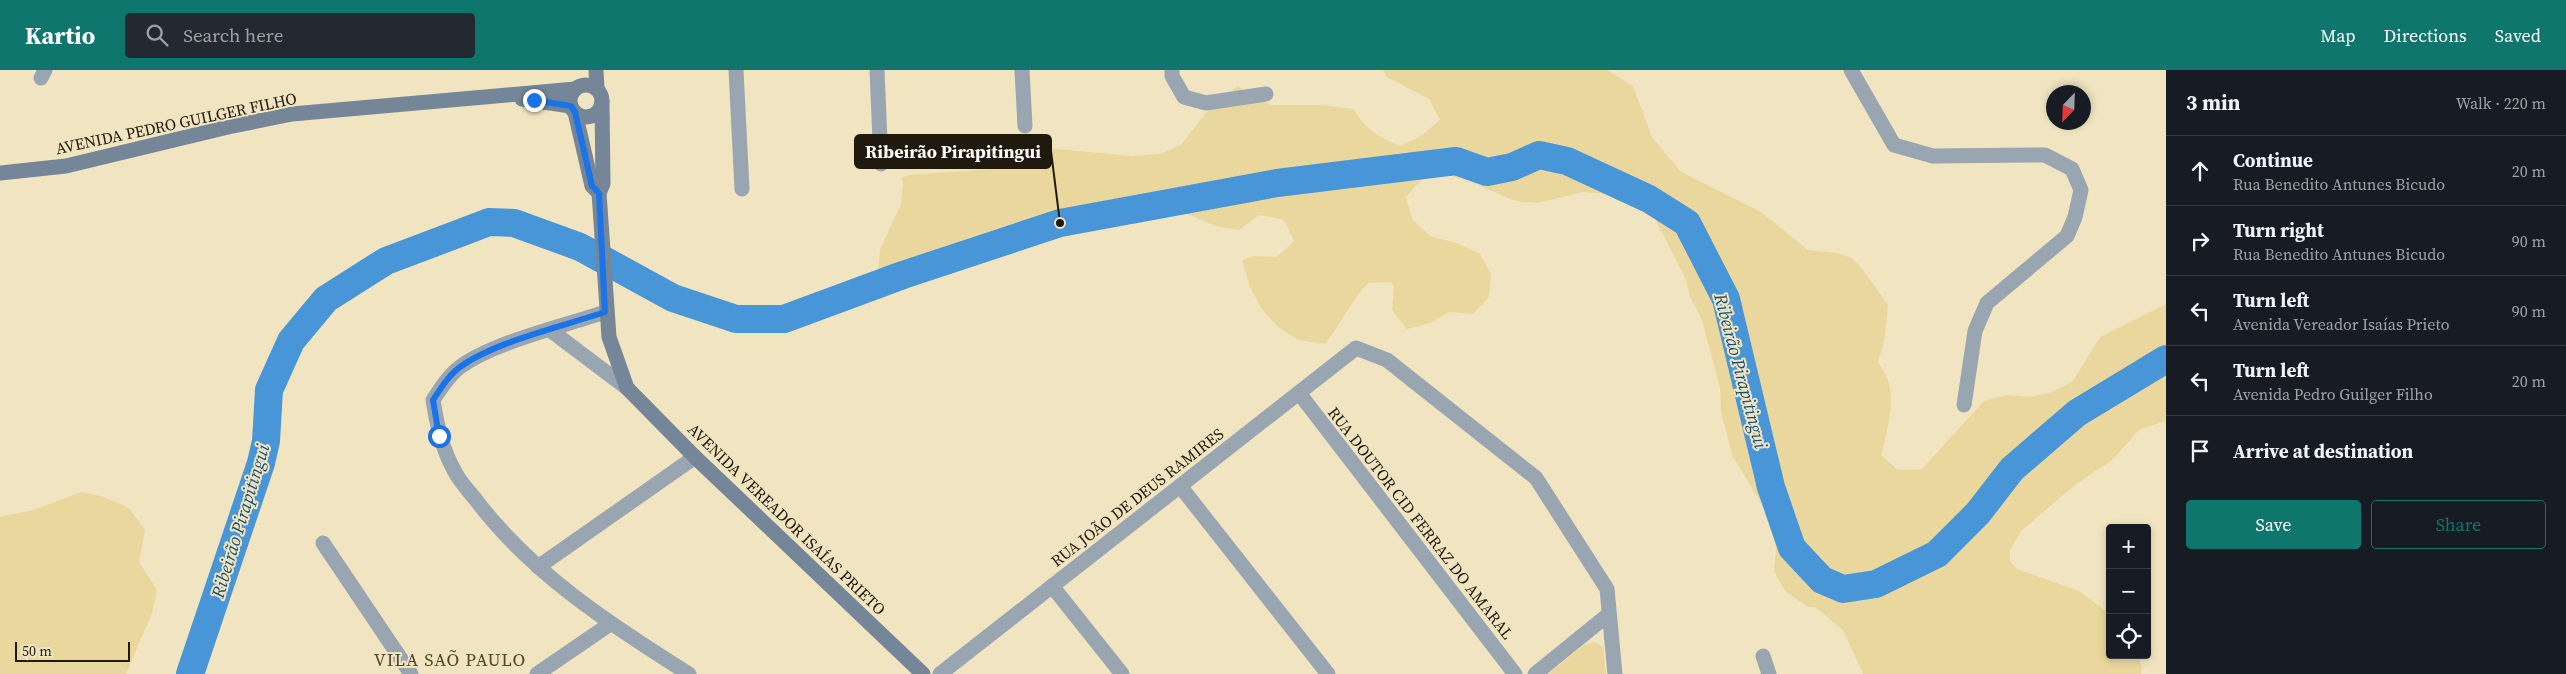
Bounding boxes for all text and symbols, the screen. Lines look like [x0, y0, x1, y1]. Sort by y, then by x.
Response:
search box [125, 13, 475, 58]
text: Kartio [25, 19, 95, 52]
icon: search [143, 21, 171, 49]
text: Search here [183, 22, 283, 48]
text: Map [2320, 23, 2356, 48]
text: Directions [2384, 23, 2467, 48]
text: Saved [2495, 23, 2541, 48]
north arrow [2046, 85, 2091, 130]
street label: AVENIDA PEDRO GUILGER FILHO [53, 87, 299, 159]
text: 3 min [2186, 88, 2241, 117]
route end [523, 89, 546, 112]
text: Walk · 220 m [2456, 92, 2546, 114]
callout: Ribeirão Pirapitingui [855, 135, 1051, 168]
text: Ribeirão Pirapitingui [865, 139, 1041, 164]
text: Continue [2233, 147, 2313, 173]
icon: ahead [2186, 157, 2214, 185]
text: 20 m [2512, 160, 2546, 182]
text: Rua Benedito Antunes Bicudo [2233, 173, 2445, 195]
text: Turn right [2233, 217, 2324, 243]
icon: right [2186, 227, 2214, 255]
text: 90 m [2512, 230, 2546, 252]
text: Rua Benedito Antunes Bicudo [2233, 243, 2445, 265]
text: Turn left [2233, 287, 2309, 313]
water label: Ribeirão Pirapitingui [1708, 290, 1774, 452]
icon: left [2186, 297, 2214, 325]
text: 90 m [2512, 300, 2546, 322]
text: Avenida Vereador Isaías Prieto [2233, 313, 2450, 335]
text: Turn left [2233, 357, 2309, 383]
icon: left [2186, 367, 2214, 395]
text: 20 m [2512, 370, 2546, 392]
text: Avenida Pedro Guilger Filho [2233, 383, 2433, 405]
street label: RUA DOUTOR CID FERRAZ DO AMARAL [1323, 402, 1519, 644]
street label: AVENIDA VEREADOR ISAÍAS PRIETO [683, 418, 891, 620]
street label: RUA JOÃO DE DEUS RAMIRES [1046, 423, 1228, 571]
route start [428, 425, 451, 448]
icon: arrive [2186, 437, 2214, 465]
text: Arrive at destination [2233, 438, 2413, 464]
water label: Ribeirão Pirapitingui [204, 441, 275, 602]
button: Save [2186, 500, 2361, 549]
button: Share [2371, 500, 2546, 549]
map controls [2106, 524, 2151, 659]
button: + [2106, 524, 2151, 569]
button: − [2106, 569, 2151, 614]
button: locate [2106, 614, 2151, 659]
scale bar [15, 639, 130, 662]
text: 50 m [22, 641, 52, 661]
district label: VILA SAÕ PAULO [374, 647, 526, 672]

